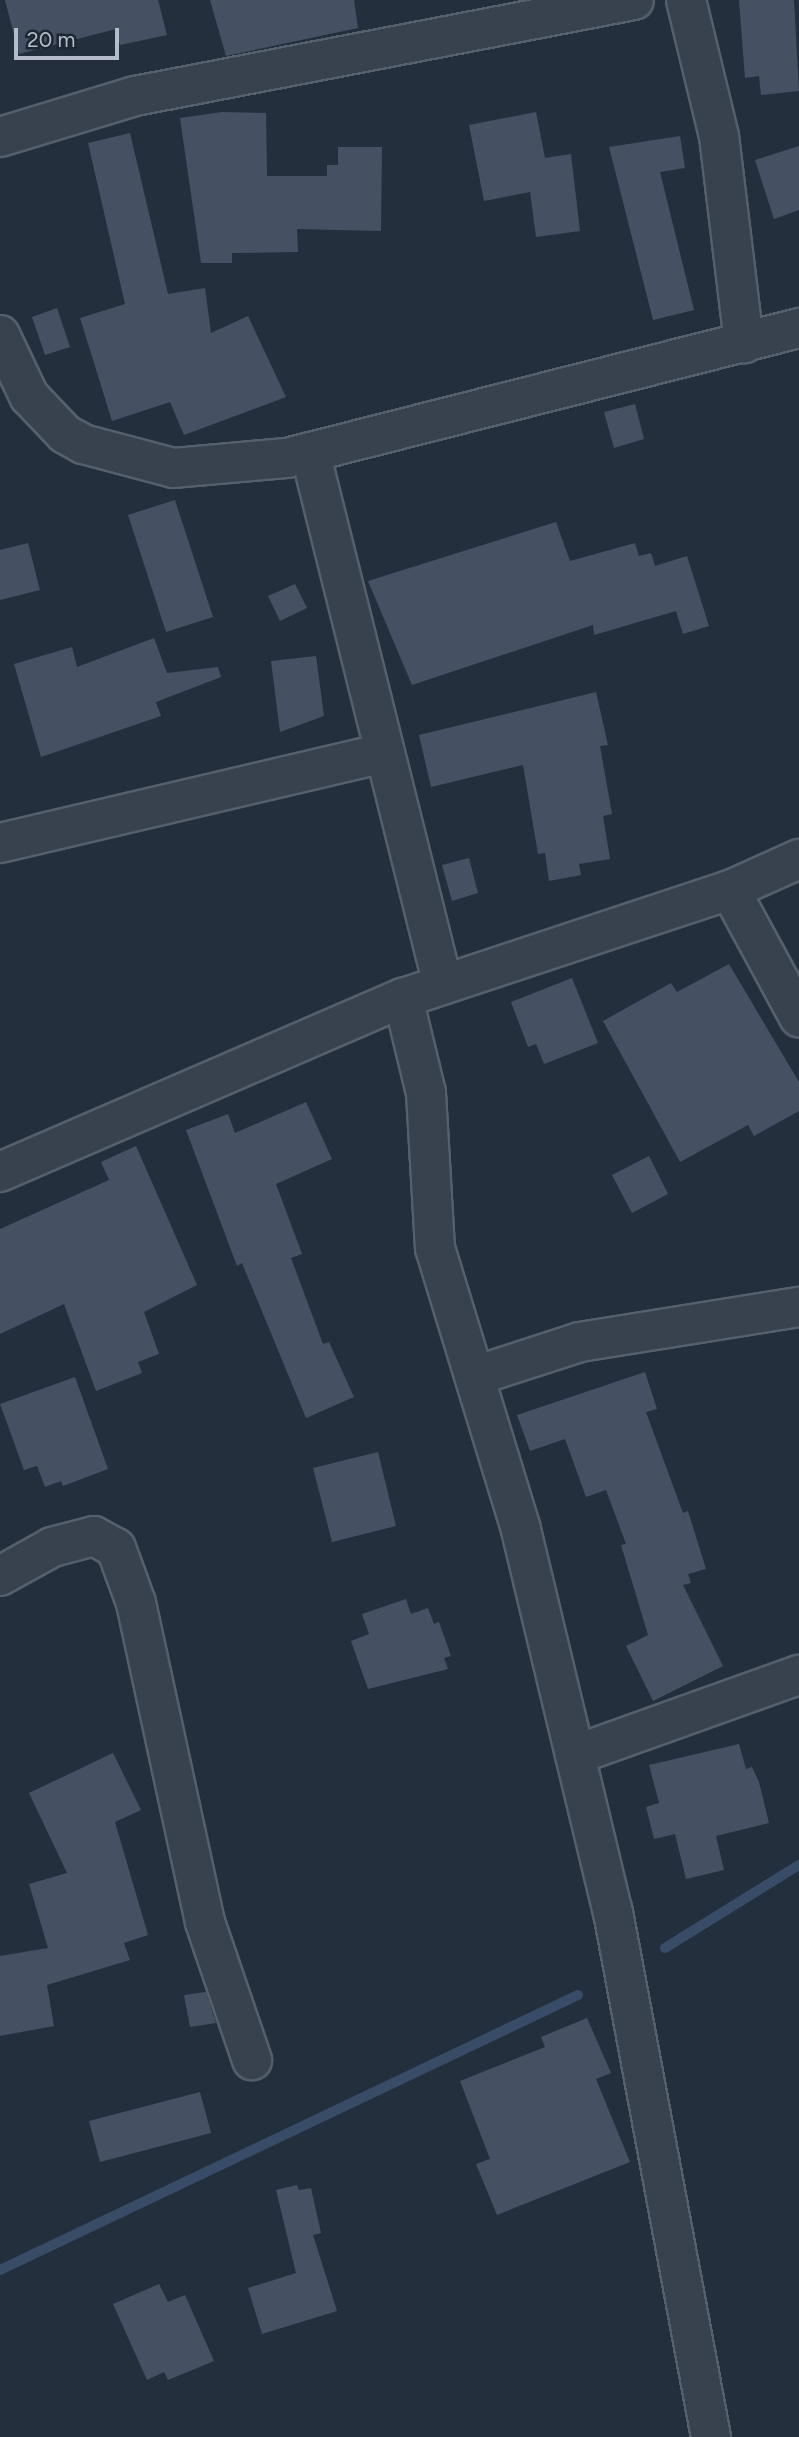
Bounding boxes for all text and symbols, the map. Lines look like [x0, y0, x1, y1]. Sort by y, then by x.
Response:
scale bar [18, 14, 122, 58]
text: 20 m [27, 27, 75, 52]

